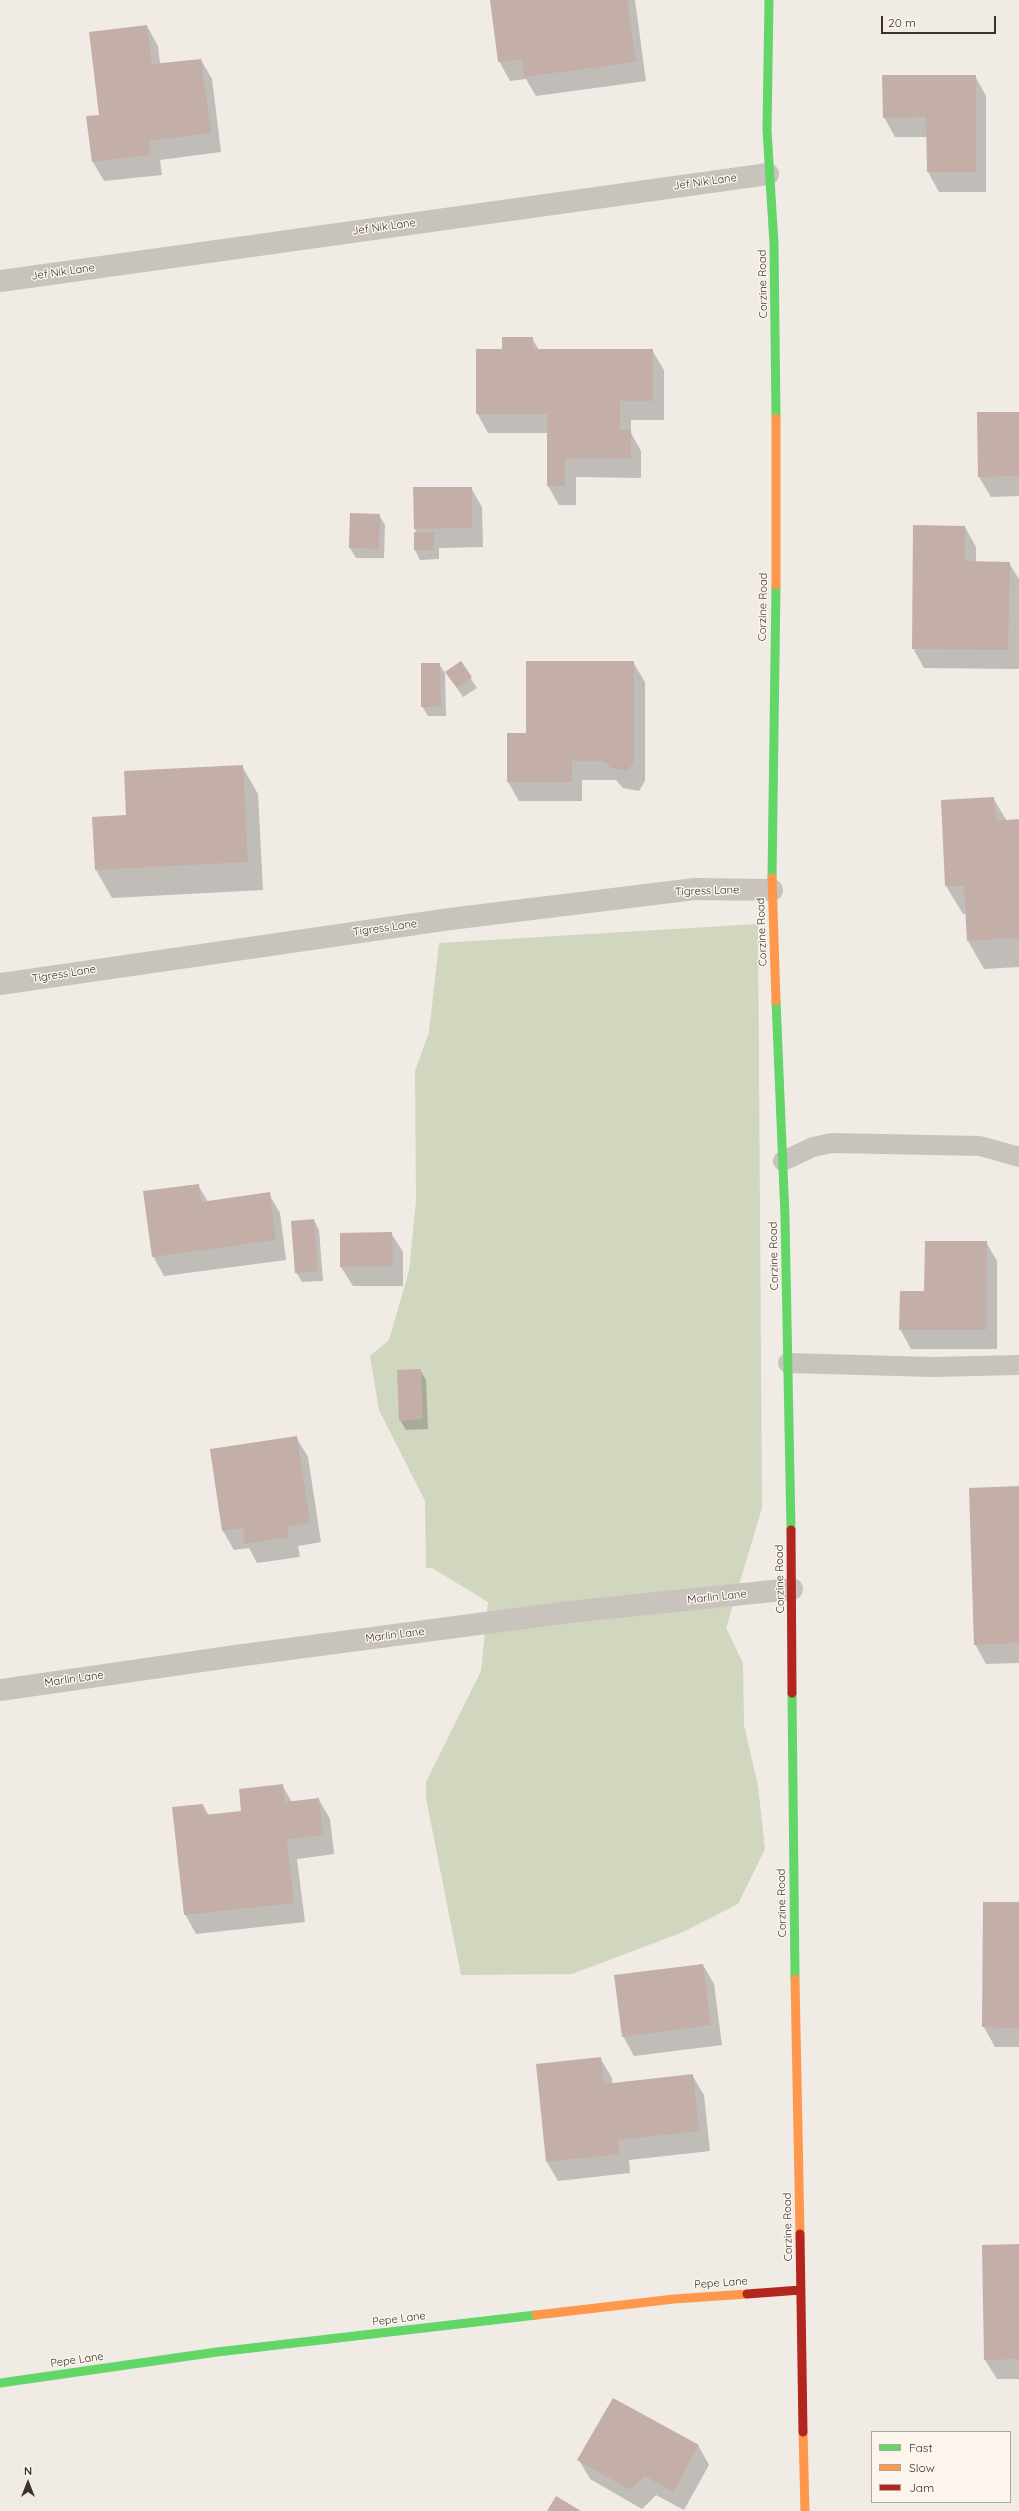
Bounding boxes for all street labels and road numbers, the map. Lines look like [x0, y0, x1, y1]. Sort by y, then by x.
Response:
street label: Jef Nik Lane [672, 171, 738, 193]
street label: Jef Nik Lane [351, 216, 417, 238]
street label: Corzine Road [756, 250, 770, 318]
street label: Jef Nik Lane [30, 261, 96, 283]
street label: Corzine Road [756, 573, 770, 641]
street label: Tigress Lane [675, 883, 739, 899]
street label: Corzine Road [754, 898, 770, 966]
street label: Tigress Lane [352, 917, 418, 939]
street label: Tigress Lane [31, 962, 97, 986]
street label: Corzine Road [767, 1222, 781, 1290]
street label: Corzine Road [773, 1545, 787, 1613]
street label: Marlin Lane [687, 1587, 747, 1607]
street label: Marlin Lane [365, 1625, 425, 1645]
street label: Marlin Lane [44, 1668, 104, 1690]
street label: Corzine Road [775, 1869, 789, 1937]
street label: Corzine Road [781, 2193, 795, 2261]
street label: Pepe Lane [694, 2275, 748, 2291]
street label: Pepe Lane [372, 2309, 426, 2329]
street label: Pepe Lane [50, 2350, 104, 2370]

